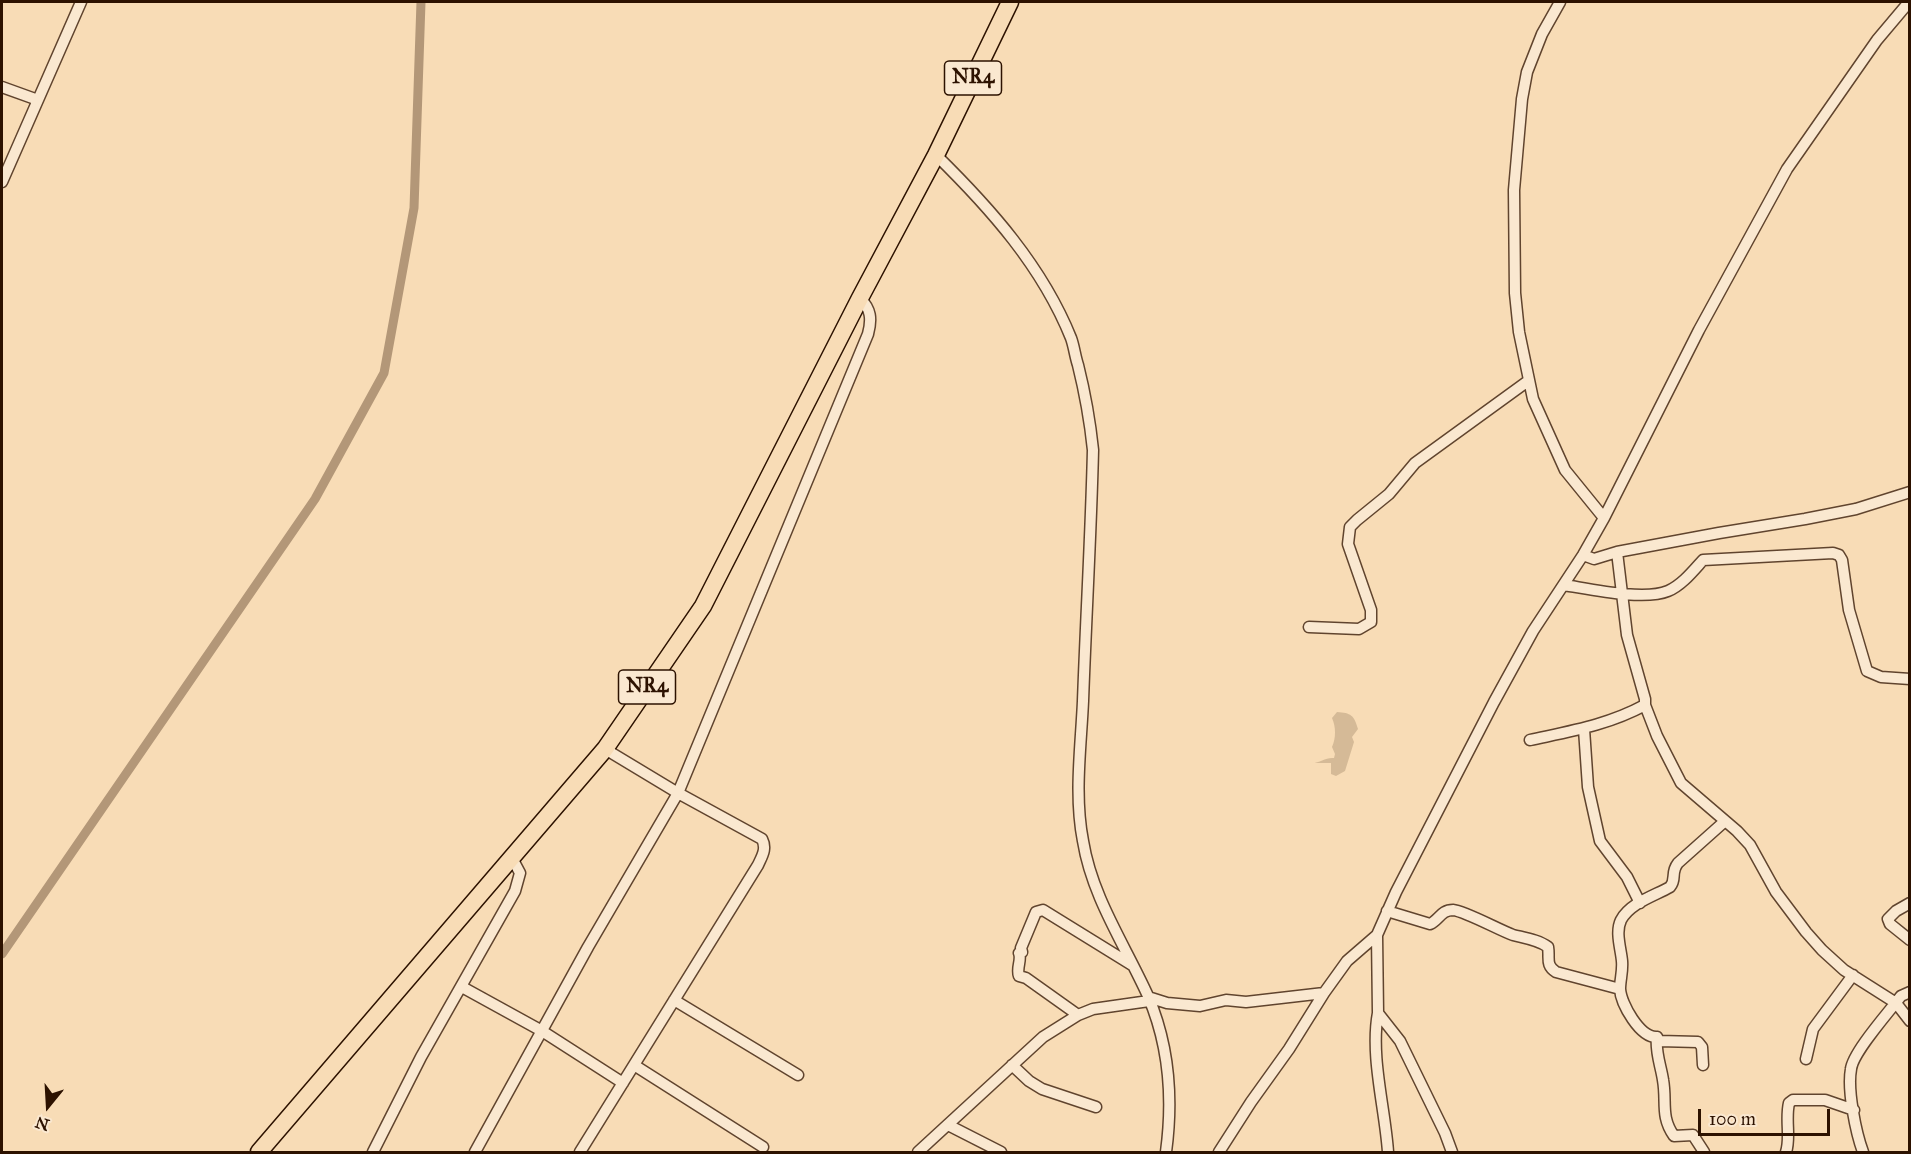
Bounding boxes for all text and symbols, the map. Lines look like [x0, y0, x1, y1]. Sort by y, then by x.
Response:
road number: NR4 [944, 61, 1002, 95]
road number: NR4 [618, 670, 676, 704]
north arrow [18, 1076, 78, 1136]
scale bar [1701, 1097, 1833, 1135]
text: 100 m [1709, 1108, 1756, 1130]
text: N [33, 1112, 52, 1135]

